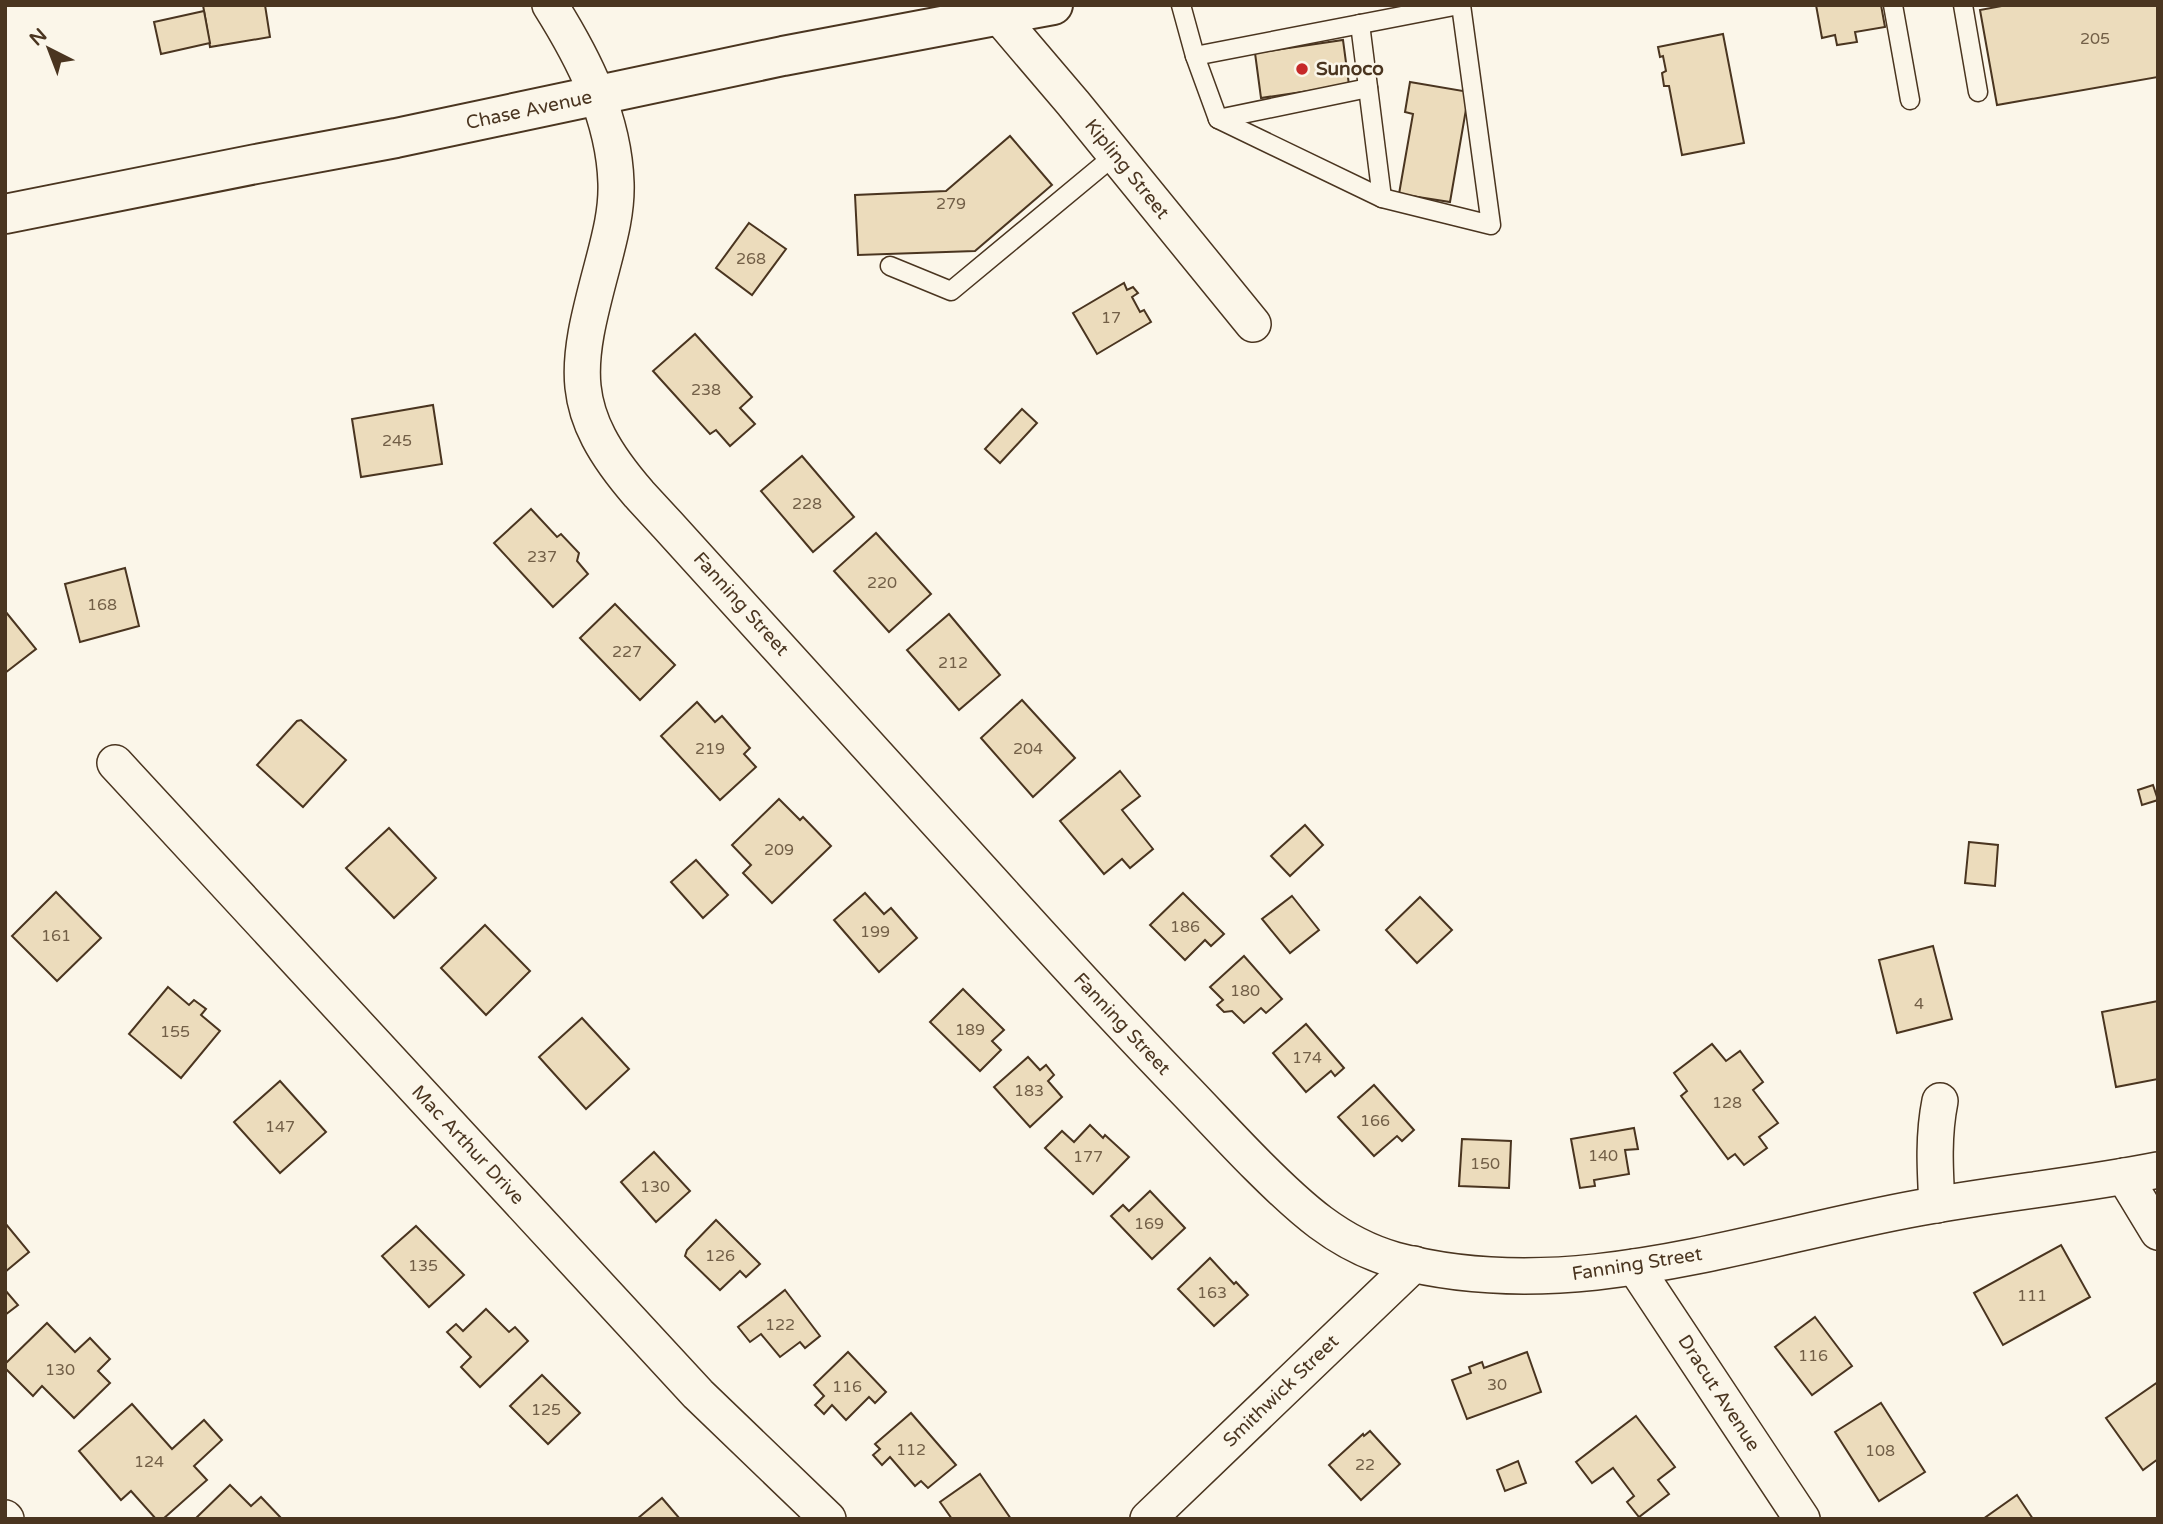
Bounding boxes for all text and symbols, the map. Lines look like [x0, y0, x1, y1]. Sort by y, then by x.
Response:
north arrow [14, 14, 84, 84]
text: N [25, 24, 51, 50]
house number: 205 [2080, 29, 2110, 49]
place label: Sunoco [1316, 58, 1384, 80]
marker: Sunoco [1294, 61, 1310, 77]
street label: Chase Avenue [464, 86, 594, 134]
street label: Kipling Street [1080, 115, 1174, 223]
house number: 279 [936, 194, 966, 214]
house number: 268 [736, 249, 766, 269]
house number: 17 [1101, 308, 1121, 328]
house number: 238 [691, 380, 721, 400]
house number: 245 [382, 431, 412, 451]
house number: 228 [792, 494, 822, 514]
house number: 237 [527, 547, 557, 567]
street label: Fanning Street [689, 548, 793, 660]
house number: 220 [867, 573, 897, 593]
house number: 168 [87, 595, 117, 615]
house number: 227 [612, 642, 642, 662]
house number: 212 [938, 653, 968, 673]
house number: 219 [695, 739, 725, 759]
house number: 204 [1013, 739, 1043, 759]
house number: 209 [764, 840, 794, 860]
house number: 186 [1170, 917, 1200, 937]
house number: 199 [860, 922, 890, 942]
house number: 161 [41, 926, 71, 946]
street label: Fanning Street [1069, 968, 1175, 1080]
house number: 180 [1230, 981, 1260, 1001]
house number: 4 [1914, 994, 1924, 1014]
house number: 189 [955, 1020, 985, 1040]
house number: 155 [160, 1022, 190, 1042]
house number: 174 [1292, 1048, 1322, 1068]
street label: Mac Arthur Drive [407, 1081, 529, 1209]
house number: 183 [1014, 1081, 1044, 1101]
house number: 128 [1712, 1093, 1742, 1113]
house number: 166 [1360, 1111, 1390, 1131]
house number: 147 [265, 1117, 295, 1137]
house number: 140 [1588, 1146, 1618, 1166]
house number: 177 [1073, 1147, 1103, 1167]
house number: 150 [1470, 1154, 1500, 1174]
house number: 130 [640, 1177, 670, 1197]
house number: 169 [1134, 1214, 1164, 1234]
street label: Fanning Street [1570, 1243, 1704, 1285]
house number: 126 [705, 1246, 735, 1266]
house number: 135 [408, 1256, 438, 1276]
house number: 163 [1197, 1283, 1227, 1303]
house number: 111 [2017, 1286, 2047, 1306]
house number: 122 [765, 1315, 795, 1335]
street label: Smithwick Street [1219, 1330, 1343, 1452]
street label: Dracut Avenue [1673, 1331, 1765, 1455]
house number: 116 [1798, 1346, 1828, 1366]
house number: 130 [45, 1360, 75, 1380]
house number: 30 [1487, 1375, 1507, 1395]
house number: 116 [832, 1377, 862, 1397]
house number: 125 [531, 1400, 561, 1420]
house number: 112 [896, 1440, 926, 1460]
house number: 108 [1865, 1441, 1895, 1461]
house number: 124 [134, 1452, 164, 1472]
house number: 22 [1355, 1455, 1375, 1475]

